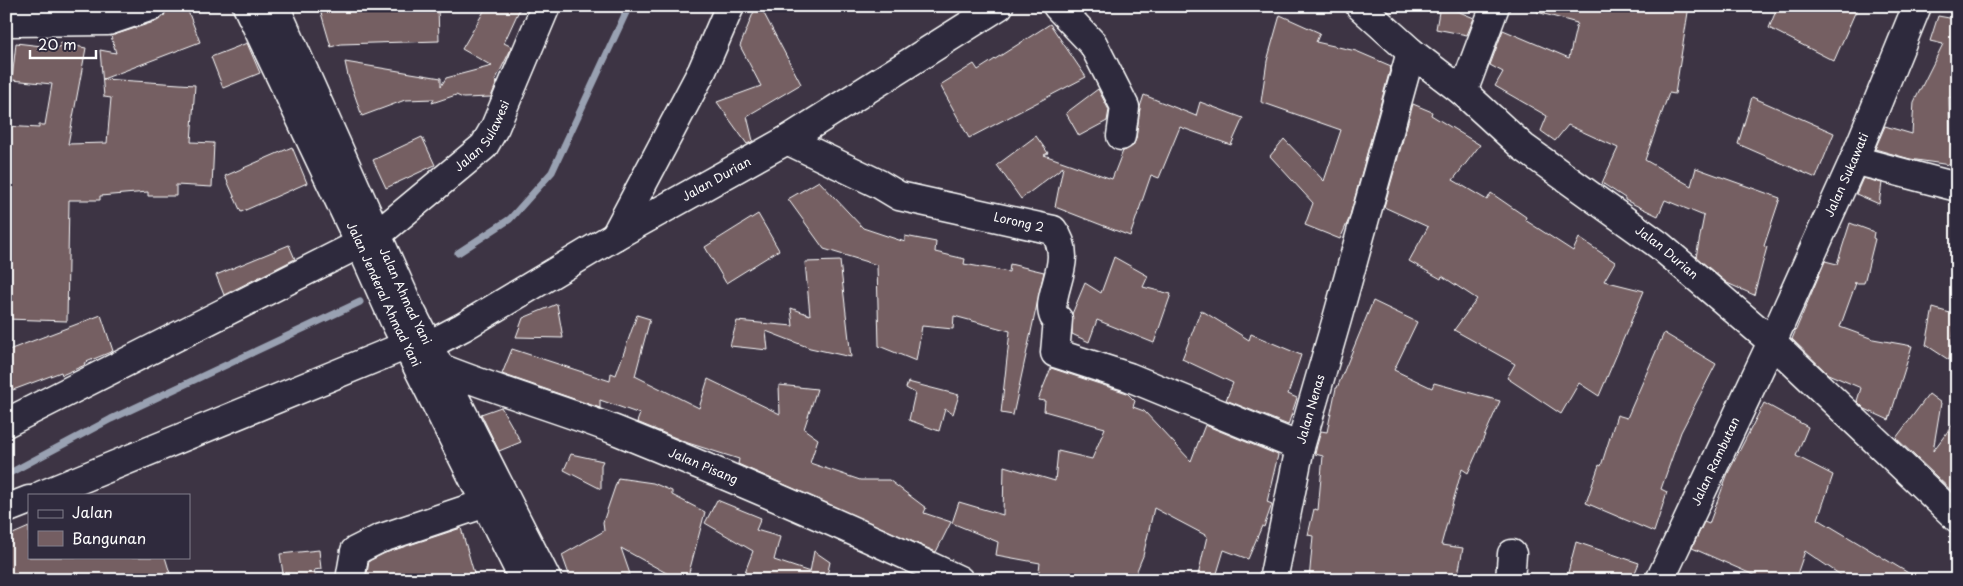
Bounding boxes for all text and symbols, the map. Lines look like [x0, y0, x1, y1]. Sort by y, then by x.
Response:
scale bar [30, 28, 96, 60]
text: 20 m [38, 32, 77, 55]
street label: Jalan Sulawesi [450, 97, 513, 175]
street label: Jalan Sukawati [1819, 130, 1872, 220]
street label: Jalan Durian [678, 152, 754, 205]
street label: Lorong 2 [992, 207, 1046, 236]
street label: Jalan Jenderal Ahmad Yani [343, 218, 426, 370]
street label: Jalan Durian [1632, 221, 1703, 283]
street label: Jalan Ahmad Yani [376, 244, 436, 347]
street label: Jalan Nenas [1291, 372, 1329, 446]
street label: Jalan Rambutan [1686, 414, 1744, 508]
street label: Jalan Pisang [666, 443, 741, 488]
legend [28, 494, 190, 558]
text: Jalan [72, 500, 113, 523]
text: Bangunan [72, 526, 146, 549]

